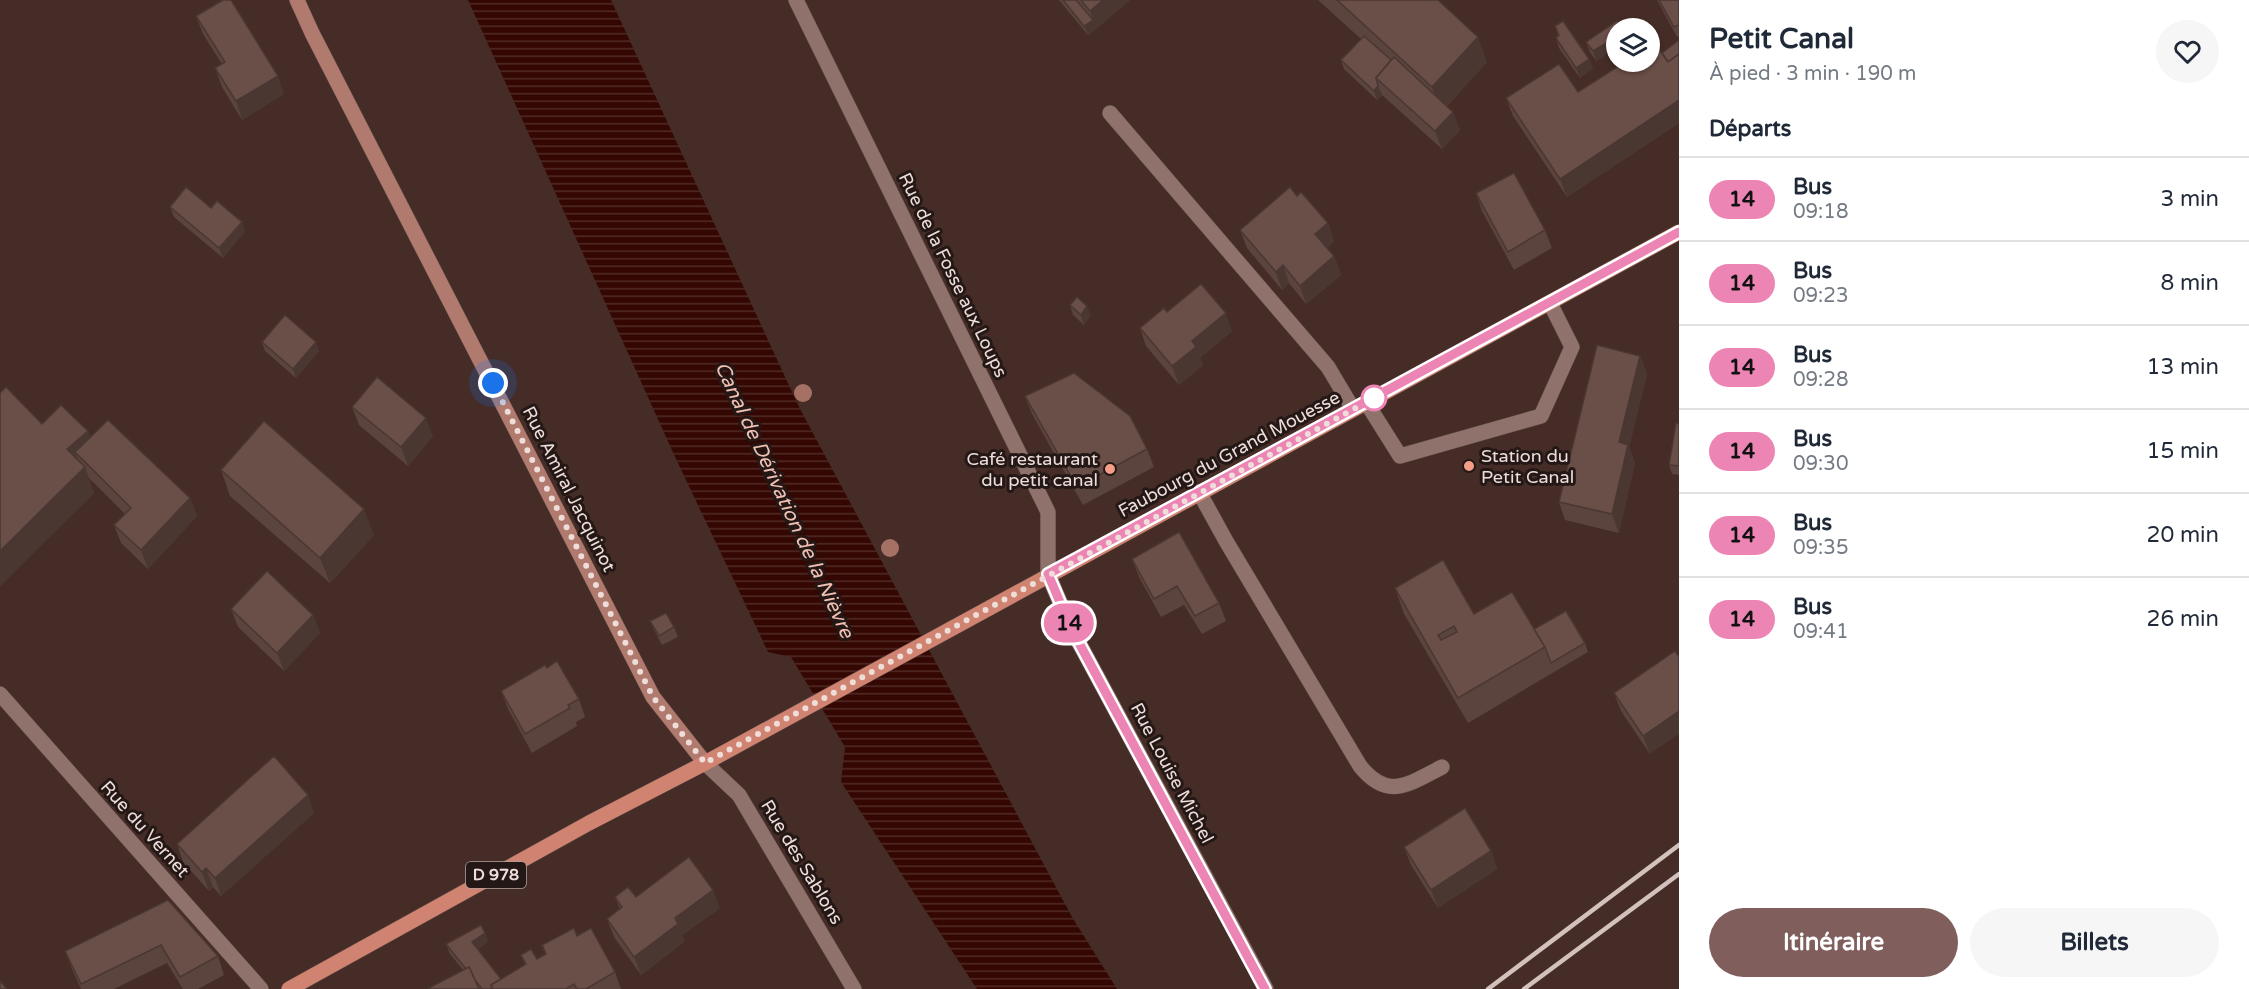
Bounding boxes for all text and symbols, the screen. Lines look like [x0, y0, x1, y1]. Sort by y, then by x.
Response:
map controls [1606, 18, 1660, 72]
button: layers [1606, 18, 1660, 72]
button: heart [2156, 20, 2219, 83]
text: Petit Canal [1709, 22, 1854, 56]
text: À pied · 3 min · 190 m [1709, 62, 1916, 86]
text: Départs [1709, 116, 1791, 142]
street label: Rue de la Fosse aux Loups [894, 169, 1012, 381]
text: Bus [1793, 174, 1832, 200]
text: 3 min [2160, 186, 2219, 212]
text: 14 [1729, 187, 1755, 212]
text: 09:18 [1793, 200, 1848, 224]
text: Bus [1793, 258, 1832, 284]
text: 8 min [2160, 270, 2219, 296]
text: 14 [1729, 271, 1755, 296]
text: 09:23 [1793, 284, 1848, 308]
text: Bus [1793, 342, 1832, 368]
text: 13 min [2147, 354, 2219, 380]
text: 14 [1729, 355, 1755, 380]
water label: Canal de Dérivation de la Nièvre [709, 358, 859, 643]
your location [478, 368, 508, 398]
text: 09:28 [1793, 368, 1848, 392]
unlabelled marker [1361, 385, 1387, 411]
street label: Faubourg du Grand Mouesse [1114, 386, 1344, 522]
street label: Rue Amiral Jacquinot [518, 403, 620, 575]
text: Bus [1793, 426, 1832, 452]
text: 15 min [2147, 438, 2219, 464]
text: 14 [1729, 439, 1755, 464]
place label: Station du Petit Canal [1481, 445, 1574, 488]
place label: Café restaurant du petit canal [966, 448, 1098, 491]
text: 09:30 [1793, 452, 1848, 476]
marker: Station du Petit Canal [1462, 459, 1476, 473]
marker: Café restaurant du petit canal [1103, 462, 1117, 476]
text: Bus [1793, 510, 1832, 536]
text: 20 min [2147, 522, 2219, 548]
text: 14 [1729, 523, 1755, 548]
text: 09:35 [1793, 536, 1848, 560]
text: Bus [1793, 594, 1832, 620]
line badge: 14 [1042, 604, 1096, 642]
text: 26 min [2147, 606, 2219, 632]
text: 14 [1729, 607, 1755, 632]
text: 14 [1056, 611, 1082, 636]
text: 09:41 [1793, 620, 1848, 644]
street label: Rue Louise Michel [1126, 699, 1218, 847]
street label: Rue du Vernet [96, 776, 194, 882]
street label: Rue des Sablons [756, 796, 848, 928]
road number: D 978 [466, 862, 526, 888]
button: Itinéraire [1709, 908, 1958, 977]
button: Billets [1970, 908, 2219, 977]

